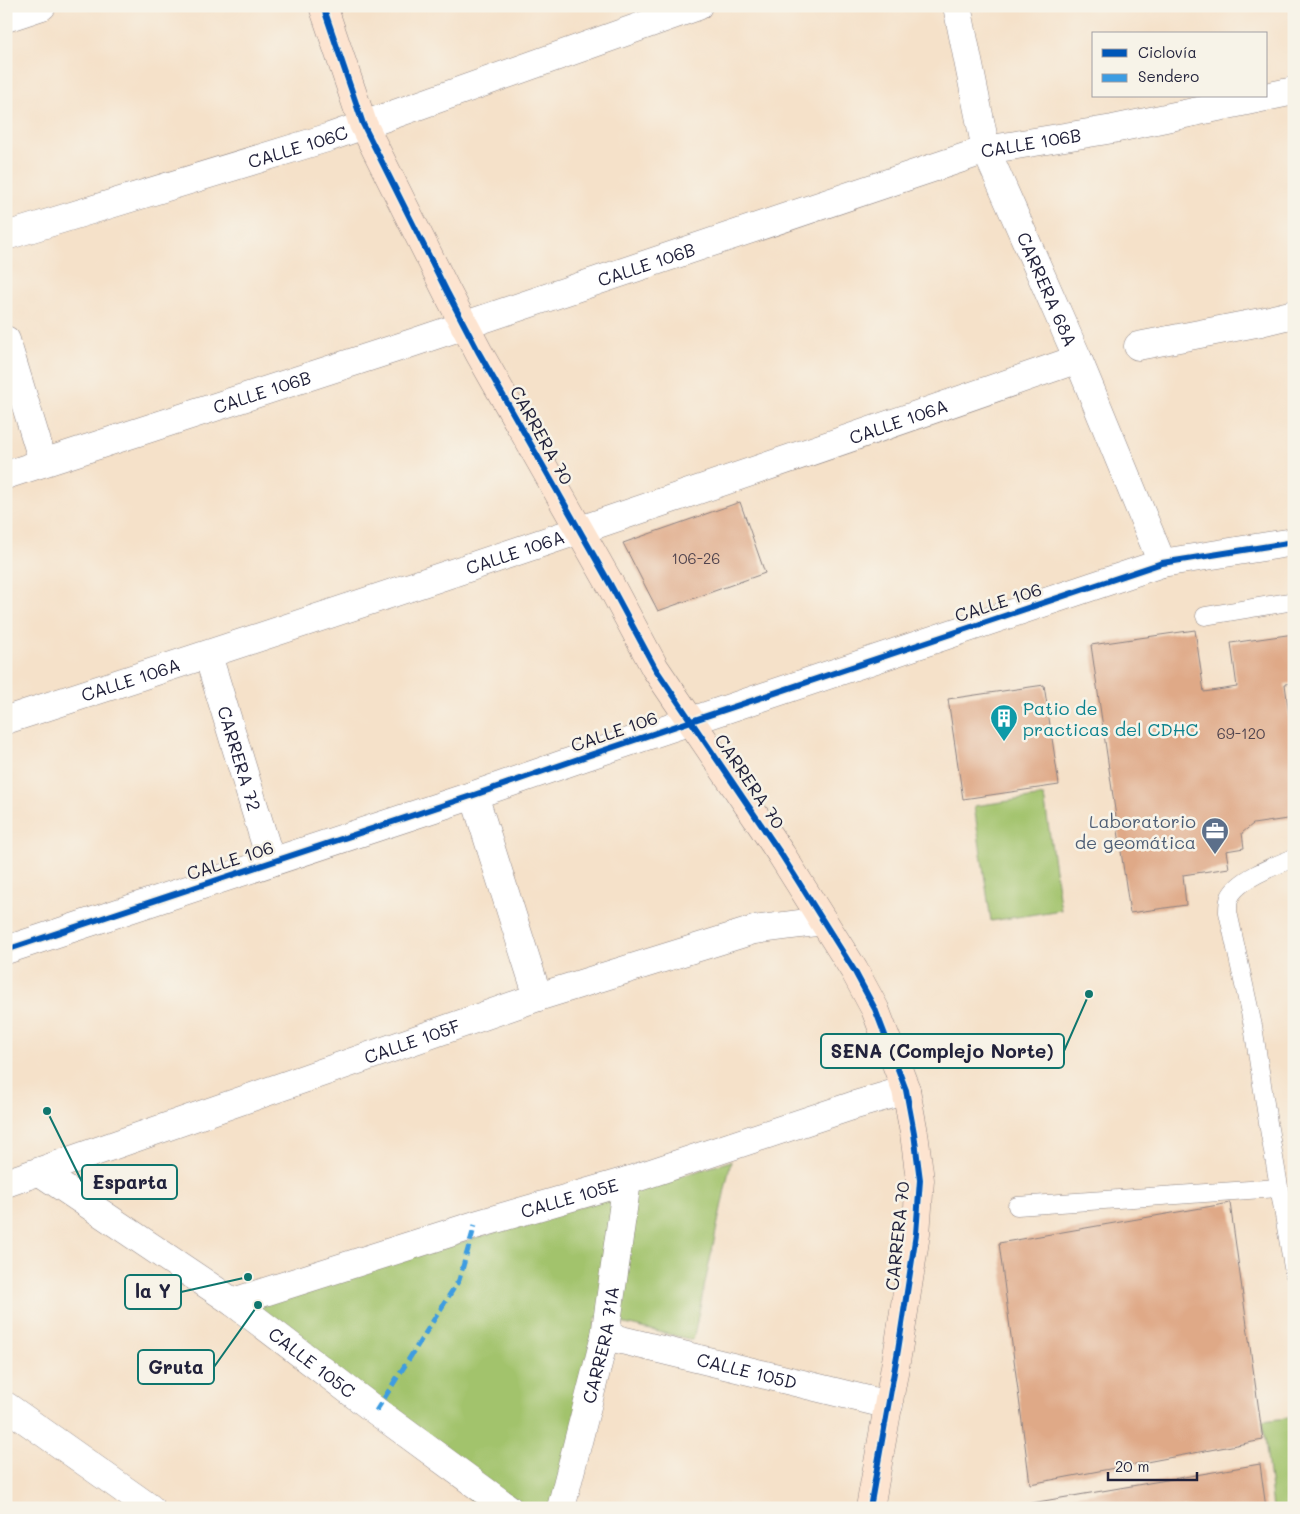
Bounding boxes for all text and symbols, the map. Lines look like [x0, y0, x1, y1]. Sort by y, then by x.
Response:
legend [1092, 32, 1268, 98]
text: Ciclovía [1138, 42, 1197, 62]
text: Sendero [1138, 66, 1199, 86]
street label: CALLE 106C [245, 120, 351, 173]
street label: CALLE 106B [979, 122, 1083, 163]
street label: CARRERA 68A [1012, 228, 1083, 350]
street label: CALLE 106B [594, 237, 698, 292]
street label: CALLE 106B [210, 365, 314, 419]
street label: CARRERA 70 [505, 381, 579, 489]
street label: CALLE 106A [846, 393, 951, 449]
street label: CALLE 106A [462, 524, 568, 580]
house number: 106-26 [672, 548, 720, 568]
street label: CALLE 106 [951, 577, 1045, 627]
street label: CALLE 106A [78, 652, 183, 707]
place label: Patio de practicas del CDHC [1023, 696, 1199, 741]
street label: CARRERA 72 [212, 703, 267, 814]
building icon: Patio de practicas del CDHC [989, 703, 1019, 742]
street label: CALLE 106 [567, 705, 661, 757]
house number: 69-120 [1217, 723, 1265, 743]
street label: CARRERA 70 [709, 729, 791, 833]
place label: Laboratorio de geomática [1075, 809, 1196, 854]
office icon: Laboratorio de geomática [1200, 816, 1230, 855]
street label: CALLE 106 [183, 835, 277, 885]
street label: CALLE 105F [361, 1013, 463, 1069]
callout: SENA (Complejo Norte) [821, 1034, 1064, 1068]
text: SENA (Complejo Norte) [830, 1038, 1054, 1063]
callout: Esparta [82, 1165, 177, 1199]
text: Esparta [92, 1169, 168, 1194]
street label: CALLE 105E [518, 1172, 621, 1223]
street label: CARRERA 70 [879, 1180, 915, 1292]
callout: la Y [125, 1275, 181, 1309]
text: la Y [135, 1278, 171, 1303]
street label: CARRERA 71A [576, 1285, 624, 1406]
street label: CALLE 105C [264, 1321, 360, 1403]
street label: CALLE 105D [694, 1347, 799, 1394]
callout: Gruta [138, 1350, 214, 1384]
text: Gruta [148, 1354, 204, 1379]
scale bar [1108, 1449, 1196, 1481]
text: 20 m [1115, 1456, 1149, 1476]

